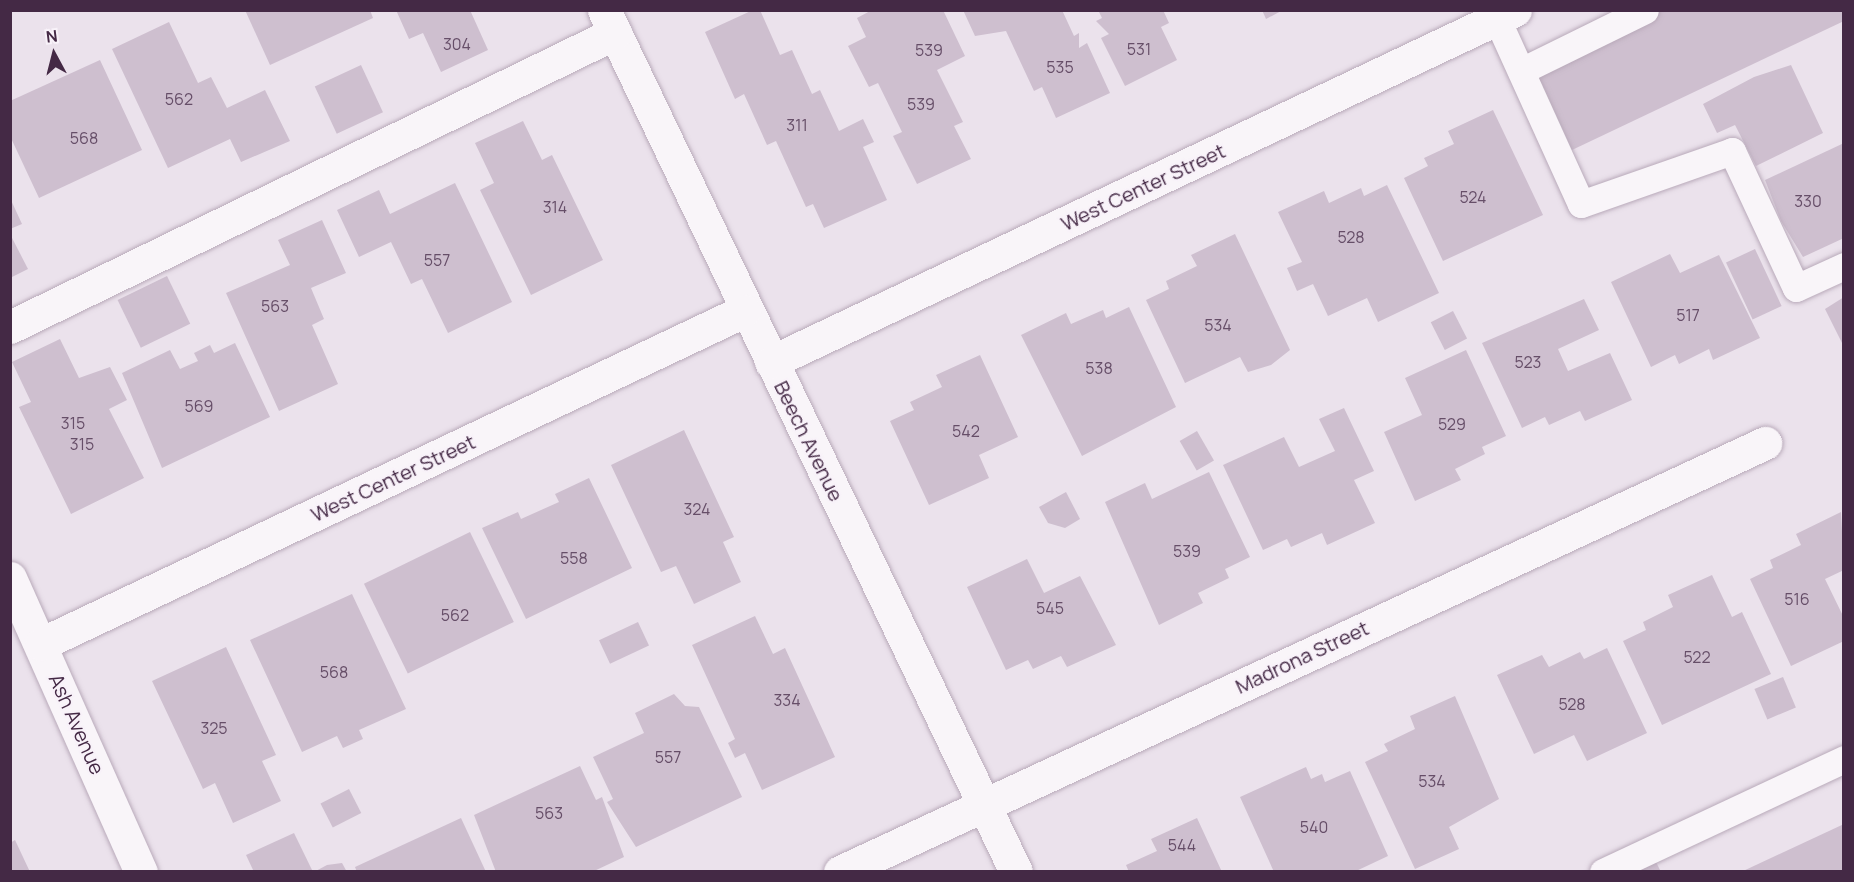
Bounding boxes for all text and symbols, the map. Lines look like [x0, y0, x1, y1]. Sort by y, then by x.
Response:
north arrow [24, 24, 84, 84]
text: N [45, 25, 59, 48]
house number: 304 [443, 34, 471, 54]
house number: 531 [1127, 39, 1151, 59]
house number: 539 [915, 40, 943, 60]
house number: 535 [1046, 57, 1074, 77]
house number: 562 [165, 89, 193, 109]
house number: 539 [907, 94, 935, 114]
house number: 311 [786, 115, 808, 135]
house number: 568 [70, 128, 98, 148]
street label: West Center Street [1057, 138, 1229, 236]
house number: 524 [1459, 187, 1487, 207]
house number: 330 [1794, 191, 1822, 211]
house number: 314 [543, 197, 567, 217]
house number: 528 [1337, 227, 1365, 247]
house number: 557 [424, 250, 450, 270]
house number: 563 [261, 296, 289, 316]
house number: 517 [1676, 305, 1700, 325]
house number: 534 [1204, 315, 1232, 335]
house number: 523 [1515, 352, 1541, 372]
house number: 538 [1085, 358, 1113, 378]
street label: Beech Avenue [769, 377, 849, 505]
house number: 569 [185, 396, 213, 416]
house number: 315 [61, 413, 85, 433]
house number: 529 [1438, 414, 1466, 434]
house number: 542 [952, 421, 980, 441]
street label: West Center Street [307, 429, 479, 527]
house number: 315 [70, 434, 94, 454]
house number: 324 [683, 499, 711, 519]
house number: 539 [1173, 541, 1201, 561]
house number: 558 [560, 548, 588, 568]
house number: 516 [1784, 589, 1810, 609]
house number: 545 [1036, 598, 1064, 618]
house number: 562 [441, 605, 469, 625]
street label: Madrona Street [1232, 616, 1372, 698]
house number: 522 [1683, 647, 1711, 667]
house number: 568 [320, 662, 348, 682]
street label: Ash Avenue [44, 670, 110, 778]
house number: 334 [773, 690, 801, 710]
house number: 528 [1558, 694, 1586, 714]
house number: 325 [200, 718, 228, 738]
house number: 557 [655, 747, 681, 767]
house number: 534 [1418, 771, 1446, 791]
house number: 563 [535, 803, 563, 823]
house number: 540 [1300, 817, 1328, 837]
house number: 544 [1168, 835, 1196, 855]

